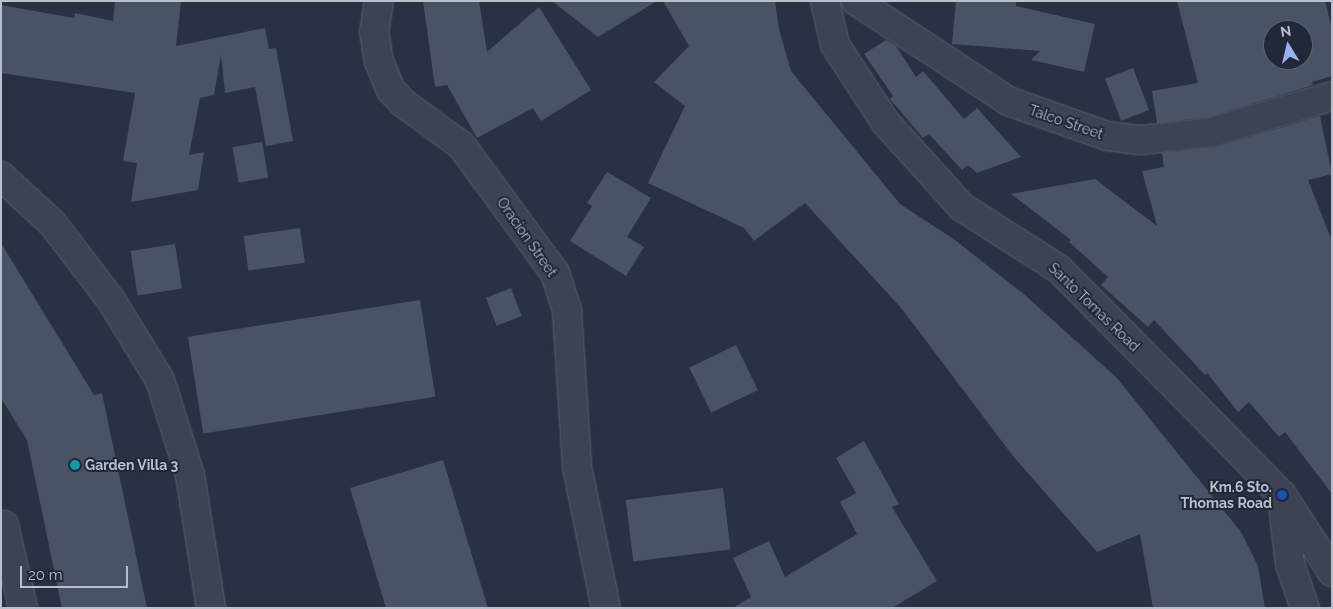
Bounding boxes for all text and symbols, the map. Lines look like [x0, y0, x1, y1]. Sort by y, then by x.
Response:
north arrow [1263, 20, 1313, 70]
text: N [1279, 22, 1292, 40]
street label: Talco Street [1027, 102, 1105, 142]
street label: Oracion Street [494, 194, 560, 280]
street label: Santo Tomas Road [1045, 259, 1143, 355]
place label: Garden Villa 3 [85, 457, 179, 473]
marker: Garden Villa 3 [69, 459, 81, 471]
place label: Km.6 Sto. Thomas Road [1180, 479, 1272, 512]
marker: Km.6 Sto. Thomas Road [1276, 489, 1288, 501]
scale bar [22, 556, 130, 588]
text: 20 m [28, 566, 63, 584]

